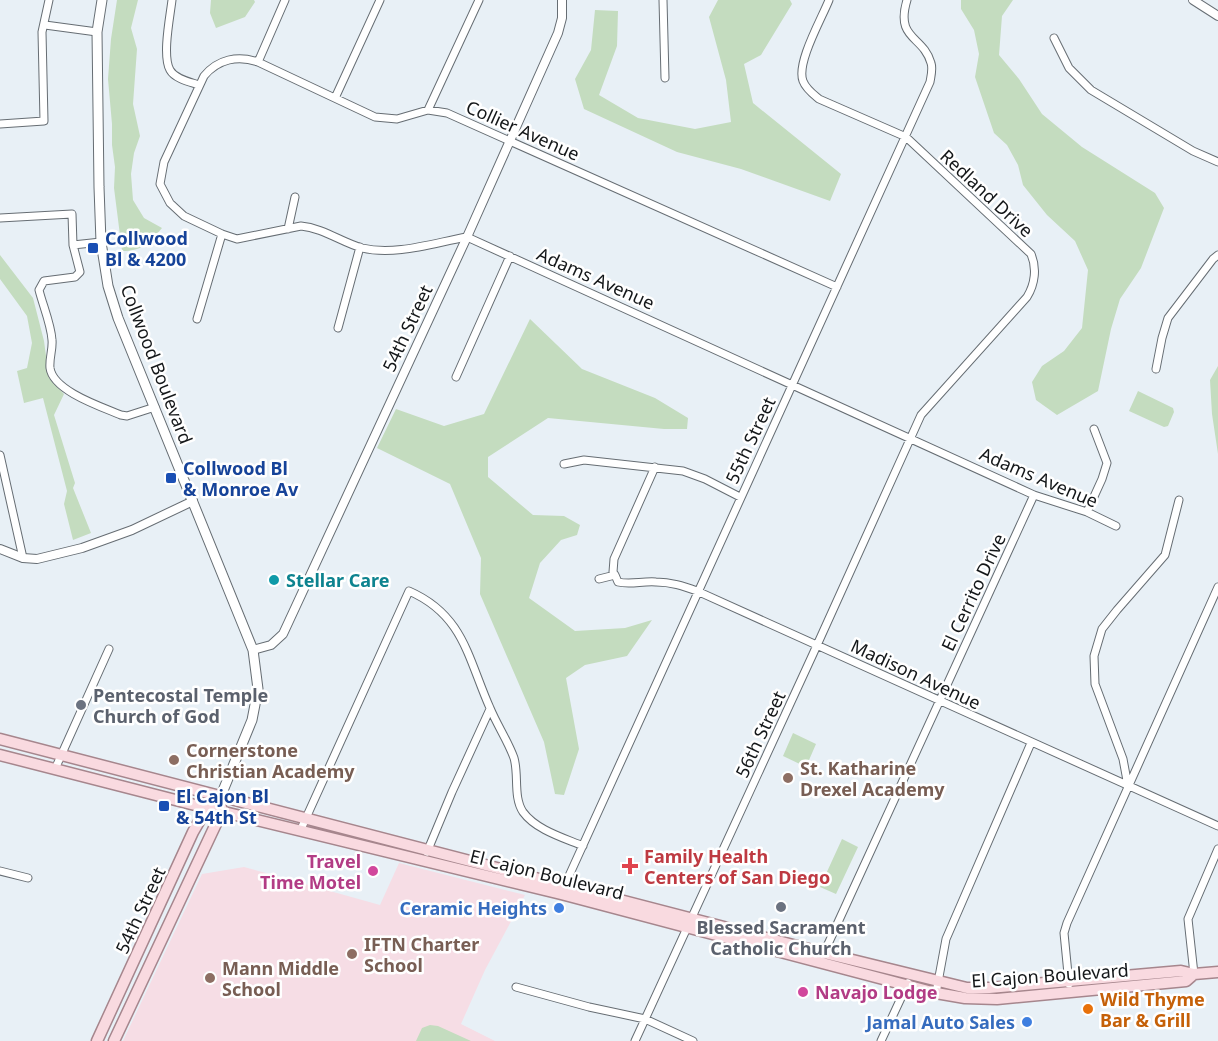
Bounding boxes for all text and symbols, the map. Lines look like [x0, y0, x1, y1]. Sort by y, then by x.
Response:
street label: Collier Avenue [463, 94, 583, 166]
street label: Redland Drive [935, 144, 1039, 242]
place label: Collwood Bl & 4200 [105, 226, 188, 271]
marker: Collwood Bl & 4200 [86, 241, 100, 255]
street label: Adams Avenue [534, 241, 658, 315]
street label: 54th Street [376, 280, 438, 375]
street label: Collwood Boulevard [116, 281, 198, 447]
street label: 55th Street [719, 392, 781, 487]
street label: Adams Avenue [976, 441, 1102, 513]
place label: Collwood Bl & Monroe Av [183, 456, 299, 501]
marker: Collwood Bl & Monroe Av [164, 471, 178, 485]
street label: El Cerrito Drive [935, 529, 1011, 655]
place label: Stellar Care [286, 568, 389, 592]
marker: Stellar Care [267, 573, 281, 587]
street label: Madison Avenue [847, 633, 985, 715]
place label: Pentecostal Temple Church of God [93, 683, 268, 728]
street label: 56th Street [729, 686, 791, 781]
marker: Pentecostal Temple Church of God [74, 698, 88, 712]
place label: Cornerstone Christian Academy [186, 738, 355, 783]
marker: Cornerstone Christian Academy [167, 753, 181, 767]
place label: St. Katharine Drexel Academy [800, 756, 945, 801]
marker: St. Katharine Drexel Academy [781, 771, 795, 785]
place label: El Cajon Bl & 54th St [176, 784, 269, 829]
marker: El Cajon Bl & 54th St [157, 799, 171, 813]
street label: El Cajon Boulevard [468, 843, 626, 905]
place label: Family Health Centers of San Diego [644, 844, 830, 889]
place label: Travel Time Motel [260, 849, 361, 894]
marker: Family Health Centers of San Diego [621, 857, 639, 875]
street label: 54th Street [109, 862, 171, 957]
marker: Travel Time Motel [366, 864, 380, 878]
place label: Ceramic Heights [400, 896, 547, 920]
marker: Blessed Sacrament Catholic Church [774, 900, 788, 914]
marker: Ceramic Heights [552, 901, 566, 915]
place label: Blessed Sacrament Catholic Church [696, 915, 866, 960]
place label: IFTN Charter School [364, 932, 479, 977]
marker: IFTN Charter School [345, 947, 359, 961]
place label: Mann Middle School [222, 956, 339, 1001]
street label: El Cajon Boulevard [971, 958, 1129, 992]
marker: Mann Middle School [203, 971, 217, 985]
place label: Navajo Lodge [815, 980, 938, 1004]
marker: Navajo Lodge [796, 985, 810, 999]
place label: Wild Thyme Bar & Grill [1100, 987, 1205, 1032]
marker: Wild Thyme Bar & Grill [1081, 1002, 1095, 1016]
place label: Jamal Auto Sales [864, 1010, 1015, 1034]
marker: Jamal Auto Sales [1020, 1015, 1034, 1029]

